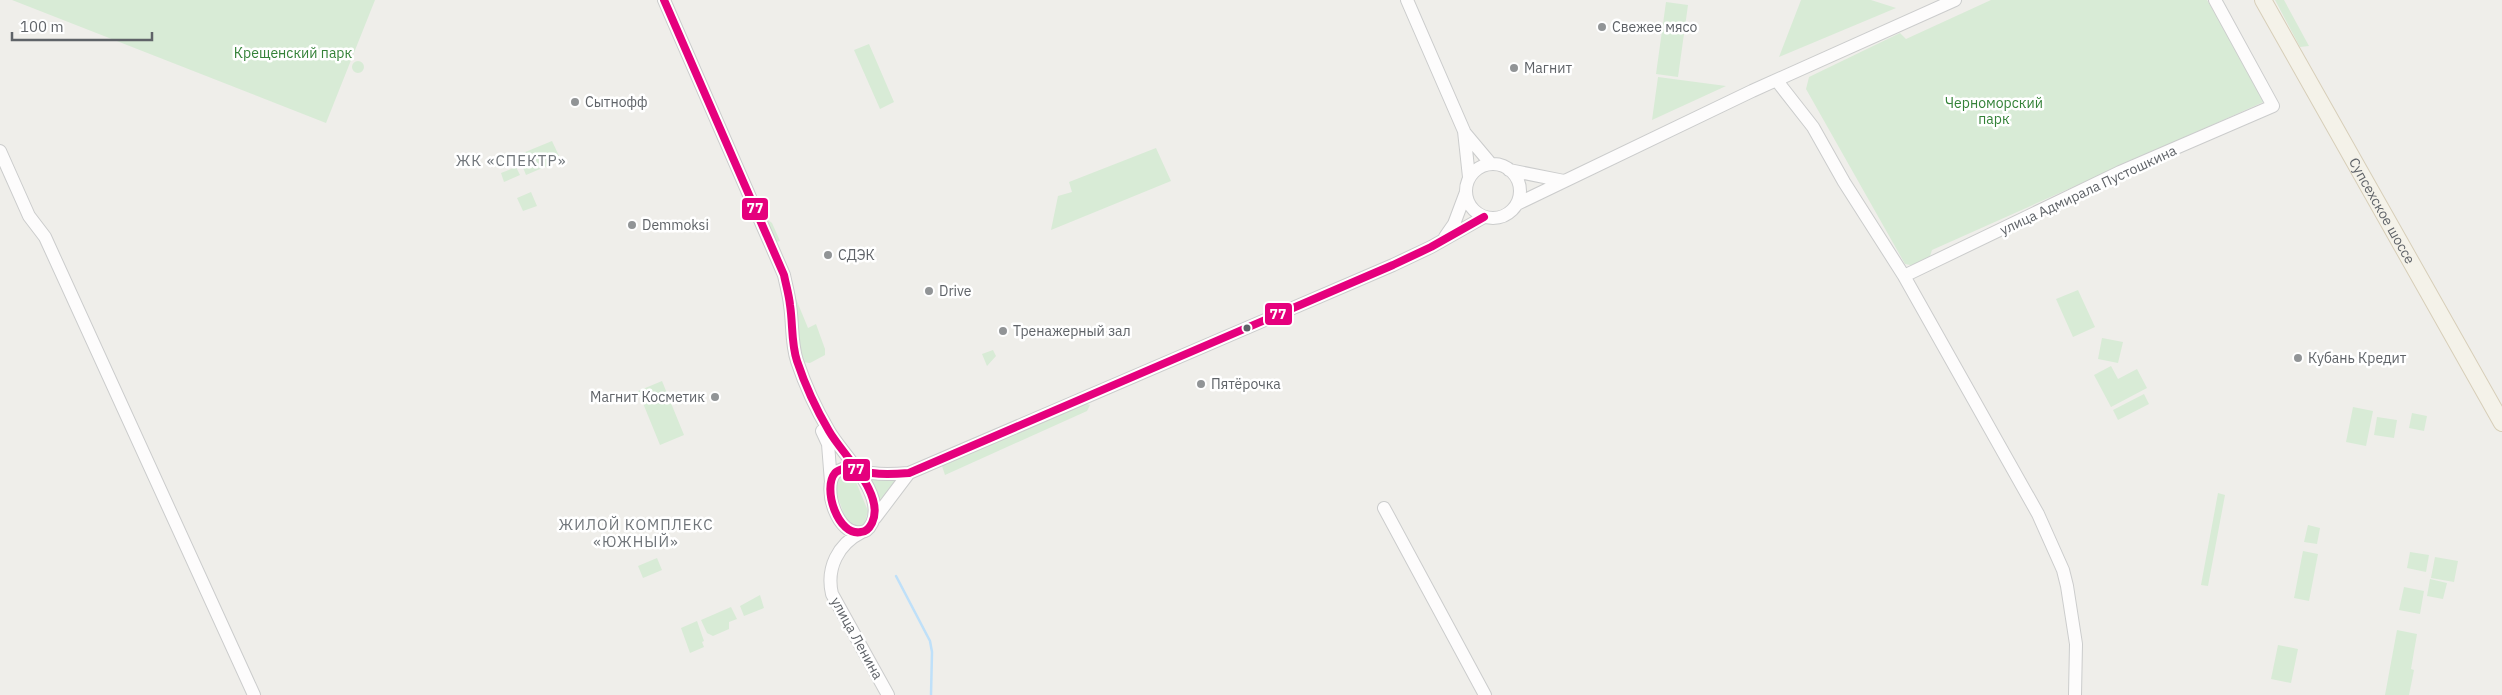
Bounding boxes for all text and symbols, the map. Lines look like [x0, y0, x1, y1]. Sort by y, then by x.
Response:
scale bar [12, 10, 152, 42]
text: 100 m [20, 17, 64, 36]
place label: Свежее мясо [1612, 18, 1697, 36]
marker: Свежее мясо [1596, 21, 1608, 33]
park label: Крещенский парк [234, 44, 352, 62]
place label: Магнит [1524, 59, 1572, 77]
marker: Магнит [1508, 62, 1520, 74]
place label: Сытнофф [585, 93, 648, 111]
park label: Черноморский парк [1945, 94, 2043, 128]
marker: Сытнофф [569, 96, 581, 108]
street label: улица Адмирала Пустошкина [1997, 141, 2180, 239]
district label: ЖК «СПЕКТР» [456, 151, 566, 170]
street label: Супсехское шоссе [2345, 154, 2419, 267]
line badge: 77 [741, 197, 769, 221]
text: 77 [747, 199, 763, 217]
place label: Demmoksi [642, 216, 709, 234]
marker: Demmoksi [626, 219, 638, 231]
place label: СДЭК [838, 246, 875, 264]
marker: СДЭК [822, 249, 834, 261]
place label: Drive [939, 282, 972, 300]
marker: Drive [923, 285, 935, 297]
line badge: 77 [1264, 302, 1293, 326]
text: 77 [1270, 305, 1286, 323]
place label: Тренажерный зал [1013, 322, 1131, 340]
unlabelled marker [1242, 323, 1252, 333]
marker: Тренажерный зал [997, 325, 1009, 337]
place label: Кубань Кредит [2308, 349, 2407, 367]
marker: Кубань Кредит [2292, 352, 2304, 364]
place label: Пятёрочка [1211, 375, 1281, 393]
marker: Пятёрочка [1195, 378, 1207, 390]
place label: Магнит Косметик [590, 388, 705, 406]
marker: Магнит Косметик [709, 391, 721, 403]
line badge: 77 [842, 458, 871, 482]
text: 77 [848, 460, 864, 478]
district label: ЖИЛОЙ КОМПЛЕКС «ЮЖНЫЙ» [559, 515, 713, 551]
street label: улица Ленина [827, 594, 887, 683]

